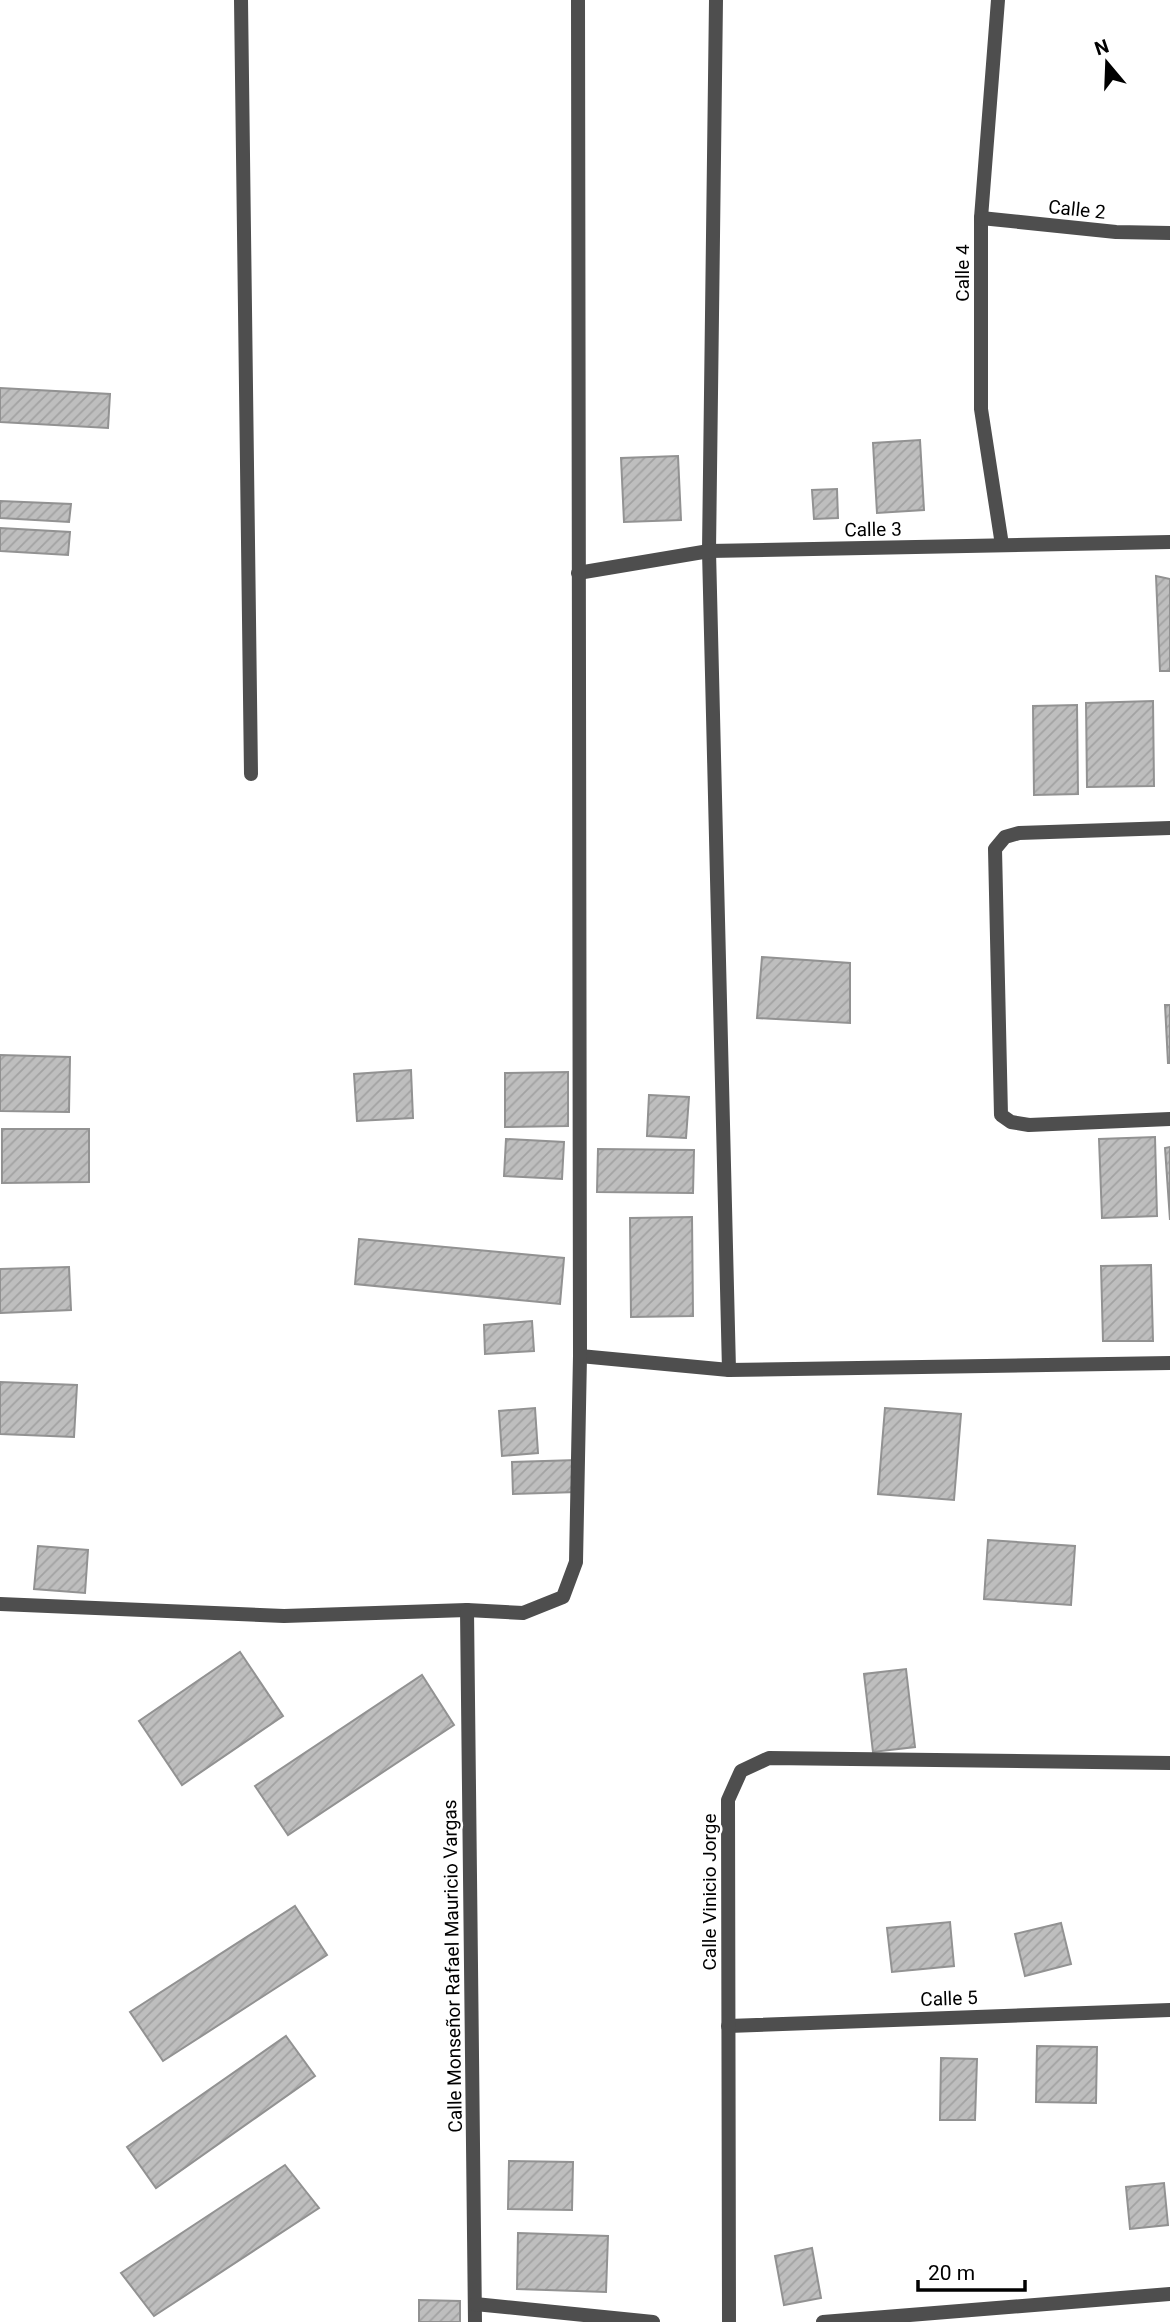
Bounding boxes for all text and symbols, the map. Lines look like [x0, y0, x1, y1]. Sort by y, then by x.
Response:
north arrow [1072, 28, 1142, 98]
text: N [1092, 34, 1112, 60]
street label: Calle 2 [1047, 195, 1107, 224]
street label: Calle 4 [951, 244, 974, 302]
street label: Calle 3 [844, 518, 902, 541]
street label: Calle Monseñor Rafael Mauricio Vargas [438, 1799, 467, 2133]
street label: Calle Vinicio Jorge [698, 1813, 721, 1971]
street label: Calle 5 [920, 1986, 978, 2011]
scale bar [918, 2248, 1025, 2292]
text: 20 m [928, 2261, 975, 2285]

